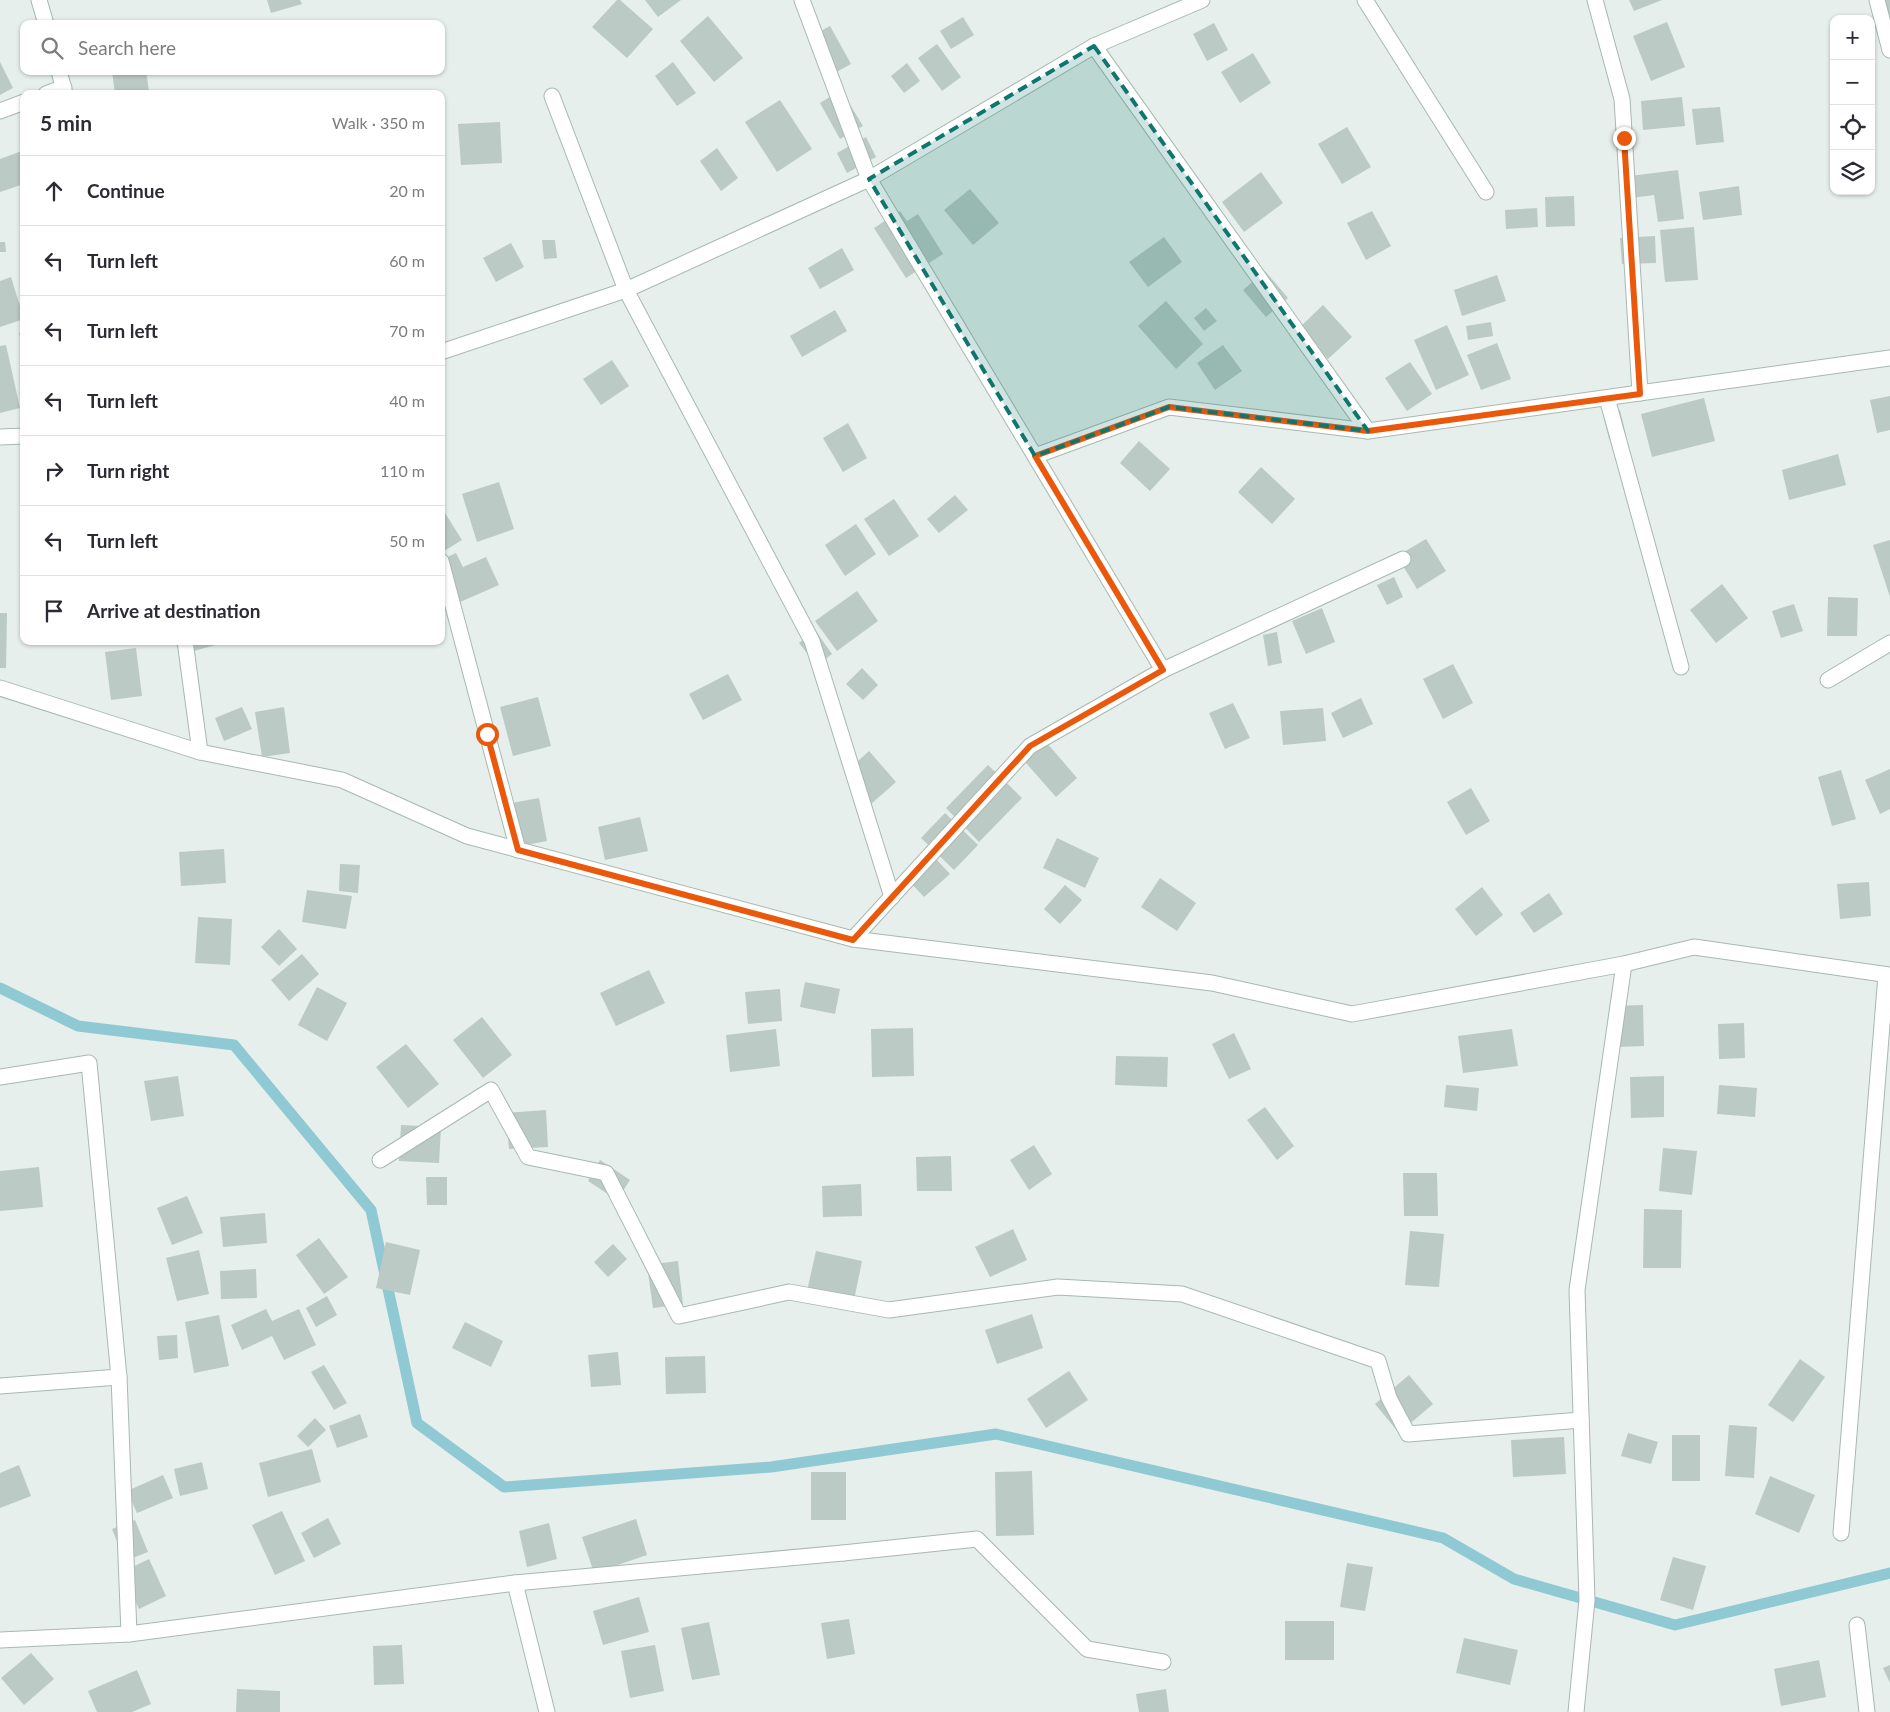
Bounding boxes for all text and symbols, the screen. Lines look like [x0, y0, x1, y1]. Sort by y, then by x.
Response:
map controls [1830, 15, 1875, 195]
button: + [1830, 15, 1875, 60]
search box [20, 20, 445, 75]
icon: search [38, 34, 66, 62]
text: Search here [78, 36, 176, 59]
button: − [1830, 60, 1875, 105]
button: locate [1830, 105, 1875, 150]
text: 5 min [40, 110, 92, 135]
text: Walk · 350 m [332, 113, 425, 132]
route end [1613, 127, 1636, 150]
button: layers [1830, 150, 1875, 195]
icon: ahead [40, 177, 68, 205]
text: Continue [87, 179, 165, 202]
text: 20 m [389, 181, 425, 200]
icon: left [40, 247, 68, 275]
text: Turn left [87, 249, 158, 272]
text: 60 m [389, 251, 425, 270]
icon: left [40, 317, 68, 345]
text: Turn left [87, 319, 158, 342]
text: 70 m [389, 321, 425, 340]
icon: left [40, 387, 68, 415]
text: Turn left [87, 389, 158, 412]
text: 40 m [389, 391, 425, 410]
icon: right [40, 457, 68, 485]
text: Turn right [87, 459, 169, 482]
text: 110 m [380, 461, 425, 480]
icon: left [40, 527, 68, 555]
text: Turn left [87, 529, 158, 552]
text: 50 m [389, 531, 425, 550]
icon: arrive [40, 597, 68, 625]
text: Arrive at destination [87, 599, 260, 622]
route start [476, 723, 499, 746]

